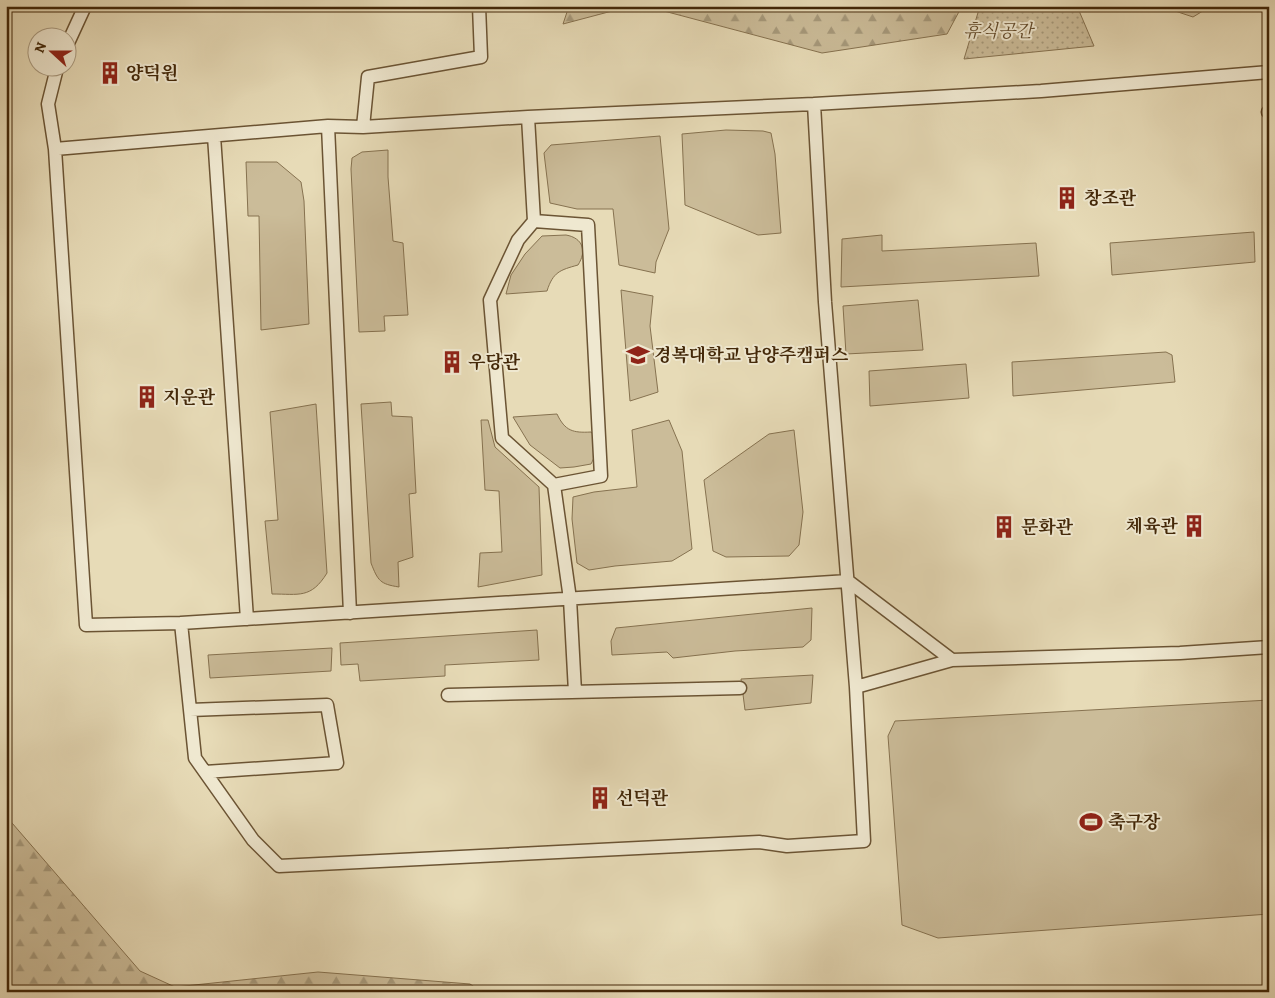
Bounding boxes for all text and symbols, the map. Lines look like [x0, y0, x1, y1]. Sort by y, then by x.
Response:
park label: 휴식공간 [963, 19, 1035, 43]
north arrow [28, 28, 78, 78]
text: N [30, 39, 51, 56]
building icon: 양덕원 [97, 60, 123, 86]
place label: 양덕원 [126, 61, 178, 85]
building icon: 창조관 [1054, 185, 1080, 211]
place label: 창조관 [1084, 186, 1137, 210]
school or university icon: 경복대학교 남양주캠퍼스 [625, 342, 651, 368]
place label: 경복대학교 남양주캠퍼스 [654, 343, 849, 367]
building icon: 우당관 [439, 349, 465, 375]
place label: 우당관 [468, 350, 521, 374]
building icon: 지운관 [134, 384, 160, 410]
place label: 지운관 [163, 385, 216, 409]
building icon: 체육관 [1181, 513, 1207, 539]
building icon: 문화관 [991, 514, 1017, 540]
place label: 체육관 [1126, 514, 1179, 538]
place label: 문화관 [1021, 515, 1074, 539]
building icon: 선덕관 [587, 785, 613, 811]
place label: 선덕관 [616, 786, 669, 810]
sports icon: 축구장 [1078, 809, 1104, 835]
place label: 축구장 [1108, 810, 1161, 834]

